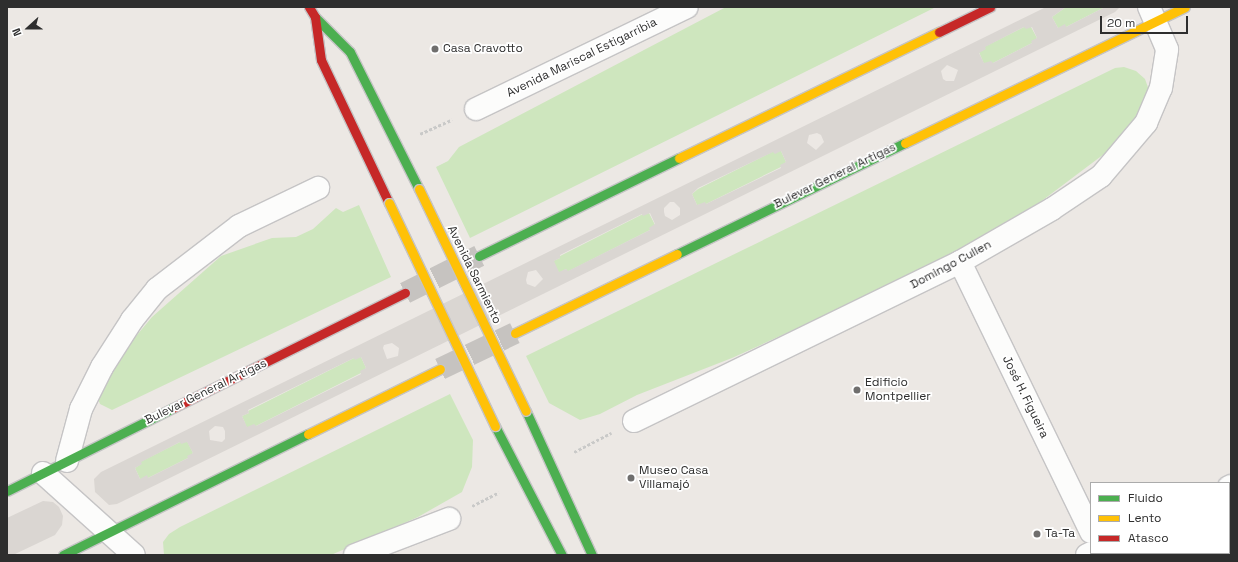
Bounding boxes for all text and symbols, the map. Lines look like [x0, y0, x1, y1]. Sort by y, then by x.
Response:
north arrow [8, 8, 48, 48]
scale bar [1102, 8, 1190, 34]
street label: Avenida Mariscal Estigarribia [505, 15, 659, 101]
text: 20 m [1107, 15, 1135, 31]
text: N [9, 26, 25, 38]
place label: Casa Cravotto [443, 42, 523, 56]
marker: Casa Cravotto [430, 44, 440, 54]
street label: Bulevar General Artigas [772, 140, 898, 212]
street label: Avenida Sarmiento [444, 223, 504, 327]
street label: Domingo Cullen [908, 238, 994, 292]
street label: José H. Figueira [999, 353, 1051, 441]
street label: Bulevar General Artigas [143, 356, 269, 428]
place label: Edificio Montpellier [865, 376, 931, 404]
marker: Edificio Montpellier [852, 385, 862, 395]
place label: Museo Casa Villamajó [639, 464, 708, 492]
marker: Museo Casa Villamajó [626, 473, 636, 483]
legend [1090, 482, 1230, 554]
text: Fluido [1128, 490, 1163, 506]
text: Lento [1128, 510, 1162, 526]
place label: Ta-Ta [1045, 527, 1075, 541]
marker: Ta-Ta [1032, 529, 1042, 539]
text: Atasco [1128, 530, 1169, 546]

